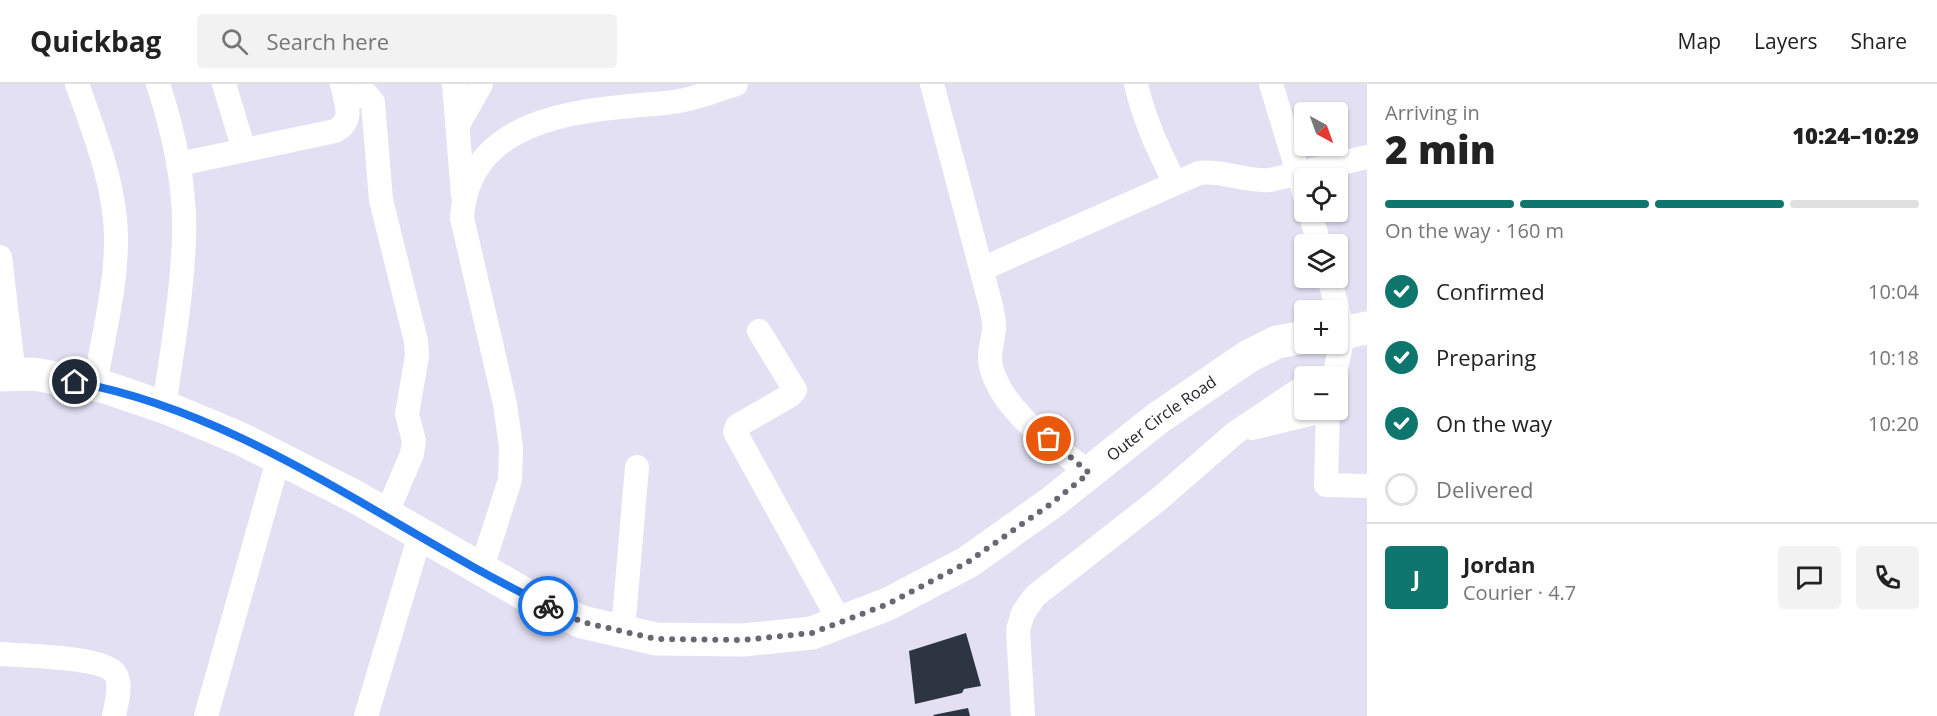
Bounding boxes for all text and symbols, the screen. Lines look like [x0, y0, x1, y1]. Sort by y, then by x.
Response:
search box [197, 14, 617, 68]
text: Quickbag [30, 22, 161, 60]
icon: search [218, 25, 251, 58]
text: Search here [266, 26, 389, 56]
text: Map [1678, 27, 1721, 55]
text: Layers [1754, 27, 1818, 55]
text: Share [1851, 27, 1907, 55]
text: Arriving in [1385, 99, 1480, 126]
north arrow [1294, 102, 1348, 156]
map controls [1294, 102, 1348, 420]
text: 10:24–10:29 [1792, 120, 1919, 150]
text: 2 min [1385, 122, 1496, 175]
button: locate [1294, 168, 1348, 222]
text: On the way · 160 m [1385, 217, 1564, 244]
button: layers [1294, 234, 1348, 288]
icon: check [1385, 275, 1418, 308]
text: Confirmed [1436, 276, 1545, 306]
text: 10:04 [1868, 278, 1919, 305]
button: + [1294, 300, 1348, 354]
icon: check [1385, 341, 1418, 374]
text: Preparing [1436, 342, 1536, 372]
text: 10:18 [1868, 344, 1919, 371]
pin [49, 356, 100, 407]
icon: home [58, 365, 91, 398]
button: − [1294, 366, 1348, 420]
street label: Outer Circle Road [1102, 371, 1221, 466]
icon: check [1385, 407, 1418, 440]
text: On the way [1436, 408, 1552, 438]
text: 10:20 [1868, 410, 1919, 437]
pin [1023, 413, 1074, 464]
icon: bag [1032, 422, 1065, 455]
text: Delivered [1436, 474, 1534, 504]
button: chat [1778, 546, 1841, 609]
button: phone [1856, 546, 1919, 609]
text: Jordan [1463, 549, 1536, 579]
text: J [1413, 562, 1420, 592]
courier [518, 576, 578, 636]
text: Courier · 4.7 [1463, 579, 1576, 606]
icon: bike [532, 590, 565, 623]

